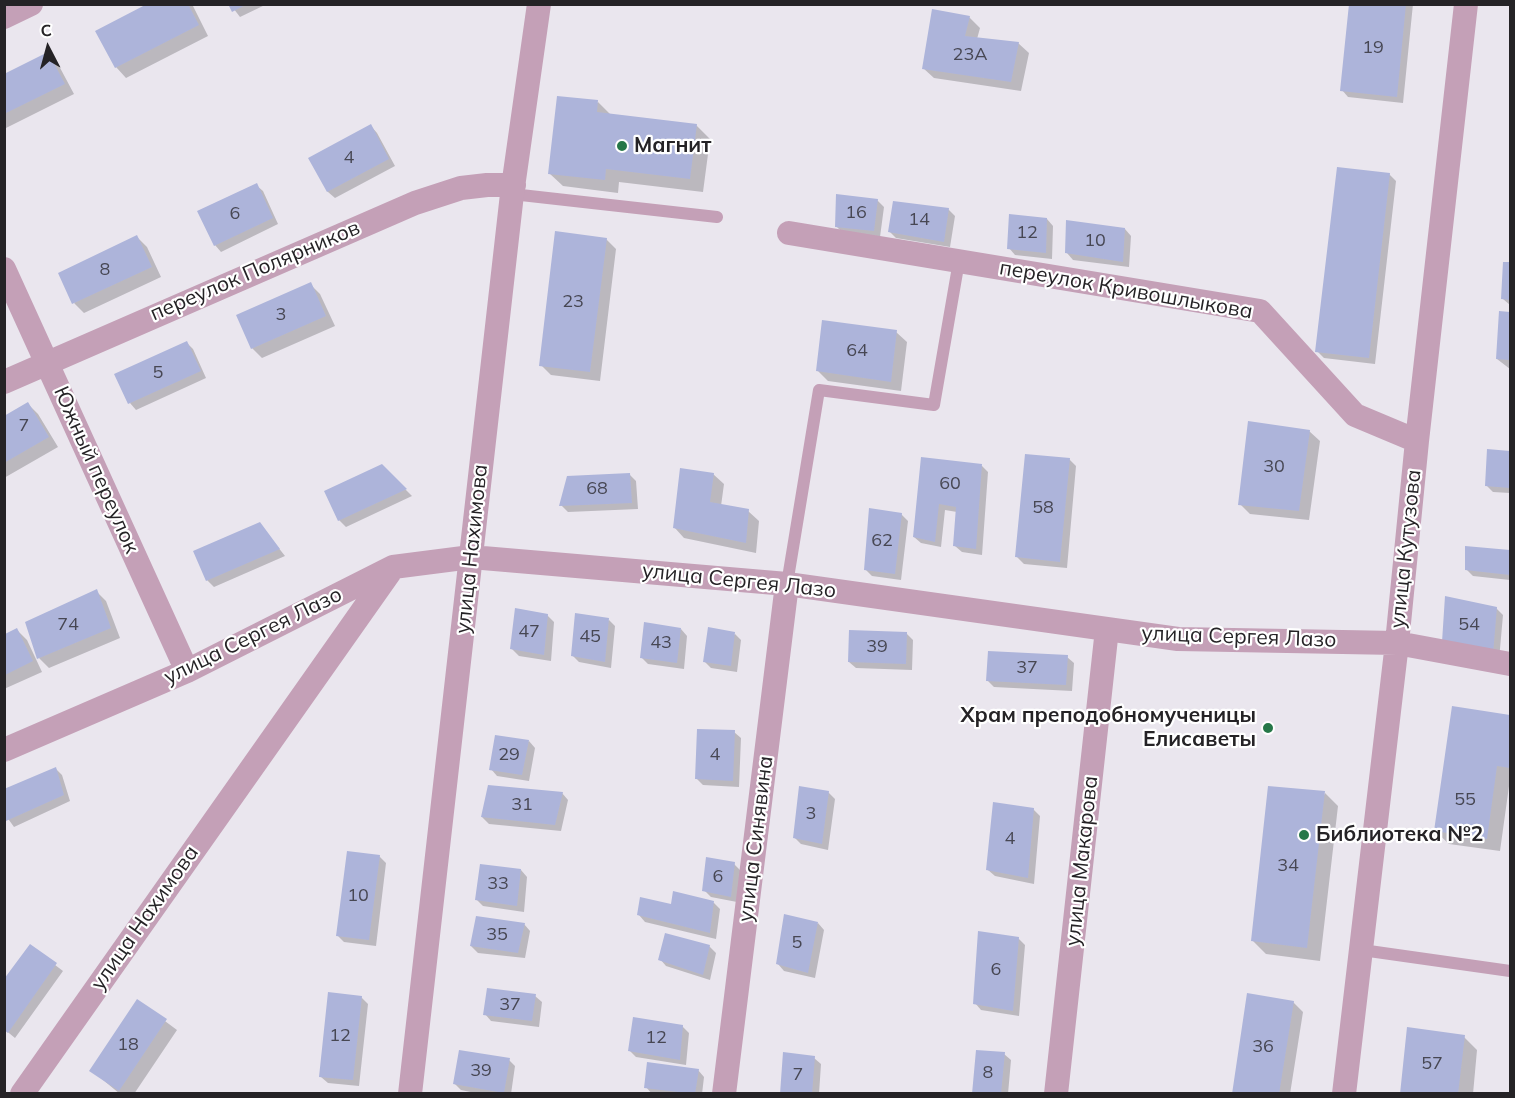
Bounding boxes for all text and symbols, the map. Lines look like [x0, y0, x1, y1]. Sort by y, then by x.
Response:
north arrow [18, 18, 78, 78]
text: С [40, 20, 53, 41]
house number: 19 [1362, 37, 1384, 59]
house number: 23А [953, 44, 987, 66]
place label: Магнит [634, 133, 711, 159]
marker: Магнит [615, 139, 629, 153]
house number: 4 [344, 147, 354, 169]
house number: 16 [845, 202, 867, 224]
house number: 6 [230, 203, 240, 225]
house number: 14 [908, 209, 930, 231]
street label: переулок Полярников [146, 215, 364, 327]
house number: 12 [1016, 222, 1038, 244]
house number: 10 [1084, 230, 1106, 252]
street label: переулок Кривошлыкова [997, 255, 1255, 325]
house number: 8 [100, 259, 110, 281]
house number: 23 [562, 291, 584, 313]
house number: 3 [276, 304, 286, 326]
house number: 64 [846, 340, 868, 362]
house number: 5 [153, 362, 163, 384]
street label: Южный переулок [48, 383, 144, 557]
house number: 7 [19, 415, 29, 437]
house number: 30 [1263, 456, 1285, 478]
street label: улица Нахимова [451, 463, 493, 635]
street label: улица Кутузова [1385, 468, 1427, 630]
house number: 60 [939, 473, 961, 495]
house number: 68 [586, 478, 608, 500]
house number: 58 [1032, 497, 1054, 519]
house number: 62 [871, 530, 893, 552]
street label: улица Сергея Лазо [641, 558, 837, 604]
street label: улица Сергея Лазо [160, 582, 346, 690]
house number: 74 [57, 614, 79, 636]
house number: 54 [1458, 614, 1480, 636]
house number: 47 [518, 621, 540, 643]
street label: улица Сергея Лазо [1141, 621, 1337, 653]
house number: 45 [579, 626, 601, 648]
house number: 43 [650, 632, 672, 654]
house number: 39 [866, 636, 888, 658]
house number: 37 [1016, 657, 1038, 679]
place label: Храм преподобномученицы Елисаветы [961, 703, 1256, 753]
marker: Храм преподобномученицы Елисаветы [1261, 721, 1275, 735]
house number: 29 [498, 744, 520, 766]
house number: 4 [710, 744, 720, 766]
street label: улица Синявина [733, 754, 779, 924]
street label: улица Макарова [1061, 775, 1103, 947]
house number: 55 [1454, 789, 1476, 811]
house number: 31 [511, 794, 533, 816]
house number: 3 [806, 803, 816, 825]
place label: Библиотека №2 [1316, 822, 1483, 848]
house number: 4 [1005, 828, 1015, 850]
marker: Библиотека №2 [1297, 828, 1311, 842]
street label: улица Нахимова [86, 841, 204, 995]
house number: 34 [1277, 855, 1299, 877]
house number: 6 [713, 866, 723, 888]
house number: 33 [487, 873, 509, 895]
house number: 10 [347, 885, 369, 907]
house number: 35 [486, 924, 508, 946]
house number: 5 [792, 932, 802, 954]
house number: 6 [991, 959, 1001, 981]
house number: 37 [499, 994, 521, 1016]
house number: 12 [329, 1025, 351, 1047]
house number: 12 [645, 1027, 667, 1049]
house number: 18 [117, 1034, 139, 1056]
house number: 36 [1252, 1036, 1274, 1058]
house number: 57 [1421, 1053, 1443, 1075]
house number: 39 [470, 1060, 492, 1082]
house number: 8 [983, 1062, 993, 1084]
house number: 7 [793, 1064, 803, 1086]

